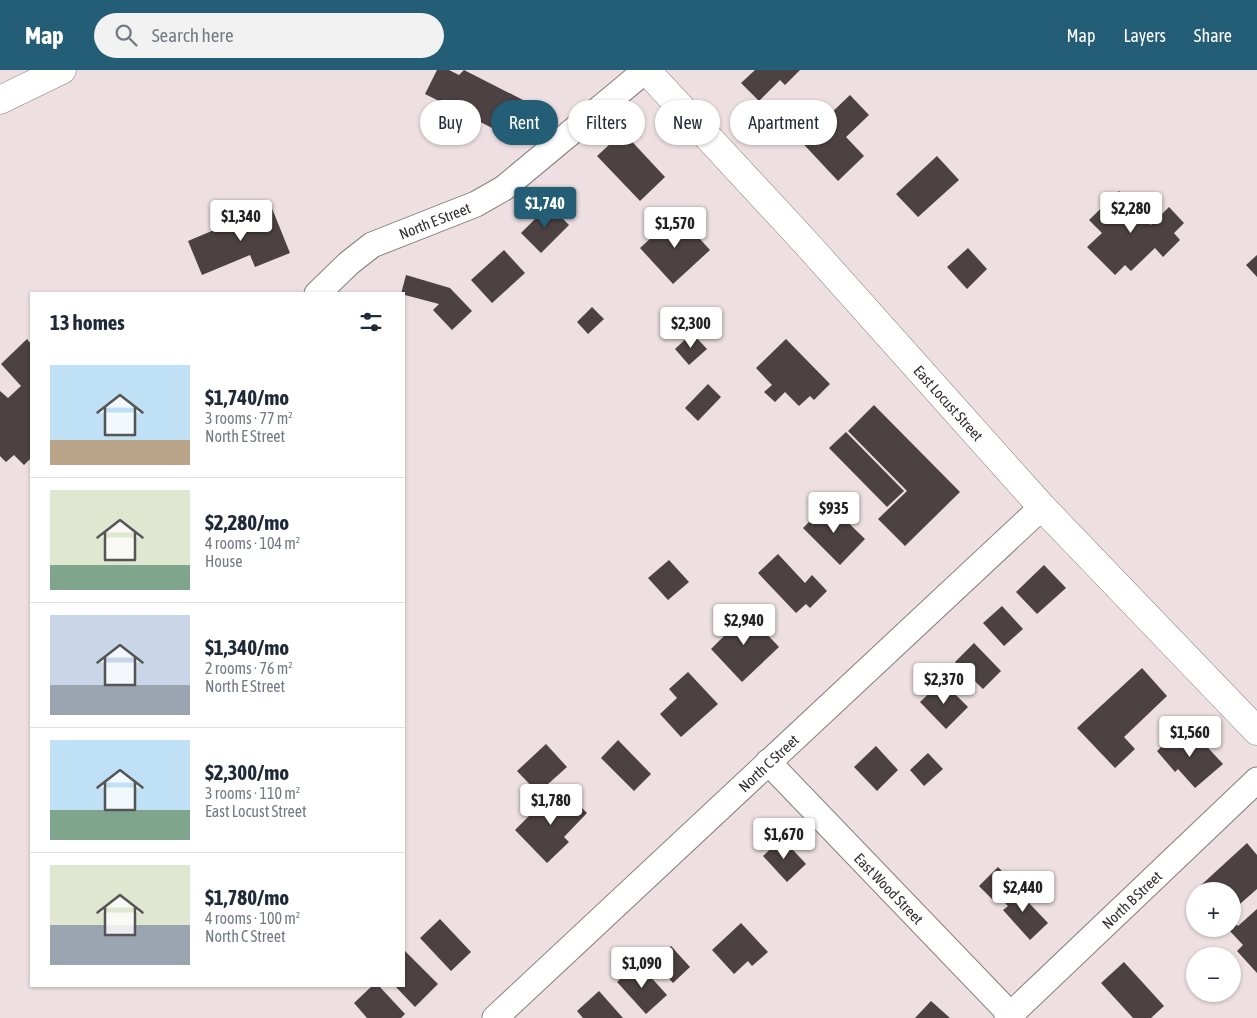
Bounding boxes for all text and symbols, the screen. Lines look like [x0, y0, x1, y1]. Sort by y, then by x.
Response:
search box [94, 13, 444, 58]
icon: search [112, 21, 140, 49]
text: Map [25, 22, 64, 49]
text: Search here [152, 24, 234, 46]
text: Map [1066, 25, 1095, 46]
text: Layers [1123, 25, 1166, 46]
text: Share [1194, 25, 1232, 46]
chip: Buy [420, 100, 481, 145]
chip: Rent [491, 100, 558, 145]
chip: Filters [568, 100, 645, 145]
chip: New [655, 100, 720, 145]
chip: Apartment [730, 100, 837, 145]
pin: $1,740 [504, 186, 586, 229]
pin: $2,280 [1090, 191, 1172, 234]
text: $1,740 [525, 194, 565, 212]
street label: North E Street [396, 199, 473, 242]
text: $2,280 [1111, 199, 1151, 217]
pin: $1,340 [200, 200, 282, 242]
pin: $1,570 [634, 206, 716, 249]
text: $1,340 [221, 207, 261, 225]
text: $1,570 [655, 214, 695, 232]
pin: $2,300 [650, 306, 732, 349]
icon: filters [357, 308, 385, 336]
text: 13 homes [50, 310, 125, 334]
text: $2,300 [671, 314, 711, 332]
street label: East Locust Street [911, 362, 987, 444]
icon: home [90, 385, 150, 445]
text: $1,740/mo [205, 385, 289, 409]
text: 3 rooms · 77 m² [205, 409, 293, 427]
text: North E Street [205, 427, 285, 445]
pin: $935 [804, 492, 864, 534]
text: $935 [819, 499, 849, 517]
icon: home [90, 510, 150, 570]
text: $2,280/mo [205, 510, 289, 534]
text: 4 rooms · 104 m² [205, 534, 300, 552]
text: House [205, 552, 242, 570]
pin: $2,940 [703, 604, 785, 646]
text: $2,940 [724, 611, 764, 629]
icon: home [90, 635, 150, 695]
text: $1,340/mo [205, 635, 289, 659]
text: 2 rooms · 76 m² [205, 659, 293, 677]
pin: $2,370 [903, 662, 985, 705]
text: $2,370 [924, 670, 964, 688]
text: North E Street [205, 677, 285, 695]
pin: $1,560 [1149, 716, 1231, 758]
text: $1,560 [1170, 723, 1210, 741]
street label: North C Street [735, 731, 802, 795]
icon: home [90, 760, 150, 820]
text: $2,300/mo [205, 760, 289, 784]
text: 3 rooms · 110 m² [205, 784, 300, 802]
pin: $1,780 [510, 784, 592, 826]
text: $1,780 [531, 791, 571, 809]
text: East Locust Street [205, 802, 307, 820]
pin: $1,670 [743, 818, 825, 860]
text: $1,670 [764, 825, 804, 843]
street label: East Wood Street [851, 849, 927, 927]
street label: North B Street [1098, 867, 1165, 932]
pin: $2,440 [982, 870, 1064, 913]
text: $2,440 [1003, 878, 1043, 896]
map controls [1186, 882, 1241, 1002]
button: + [1186, 882, 1241, 937]
icon: home [90, 885, 150, 945]
text: $1,780/mo [205, 885, 289, 909]
text: 4 rooms · 100 m² [205, 909, 300, 927]
text: North C Street [205, 927, 286, 945]
pin: $1,090 [601, 946, 683, 989]
button: − [1186, 947, 1241, 1002]
text: $1,090 [622, 954, 662, 972]

